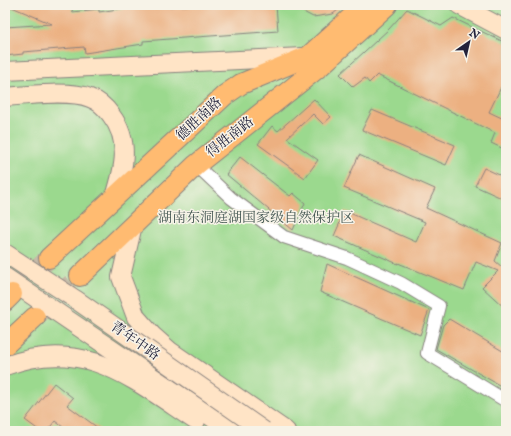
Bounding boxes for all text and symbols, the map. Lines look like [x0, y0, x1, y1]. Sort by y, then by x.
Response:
north arrow [449, 22, 489, 62]
text: N [465, 26, 482, 43]
street label: 德胜南路 [172, 93, 226, 145]
street label: 得胜南路 [202, 113, 258, 161]
park label: 湖南东洞庭湖国家级自然保护区 [158, 209, 354, 227]
street label: 青年中路 [107, 318, 163, 364]

